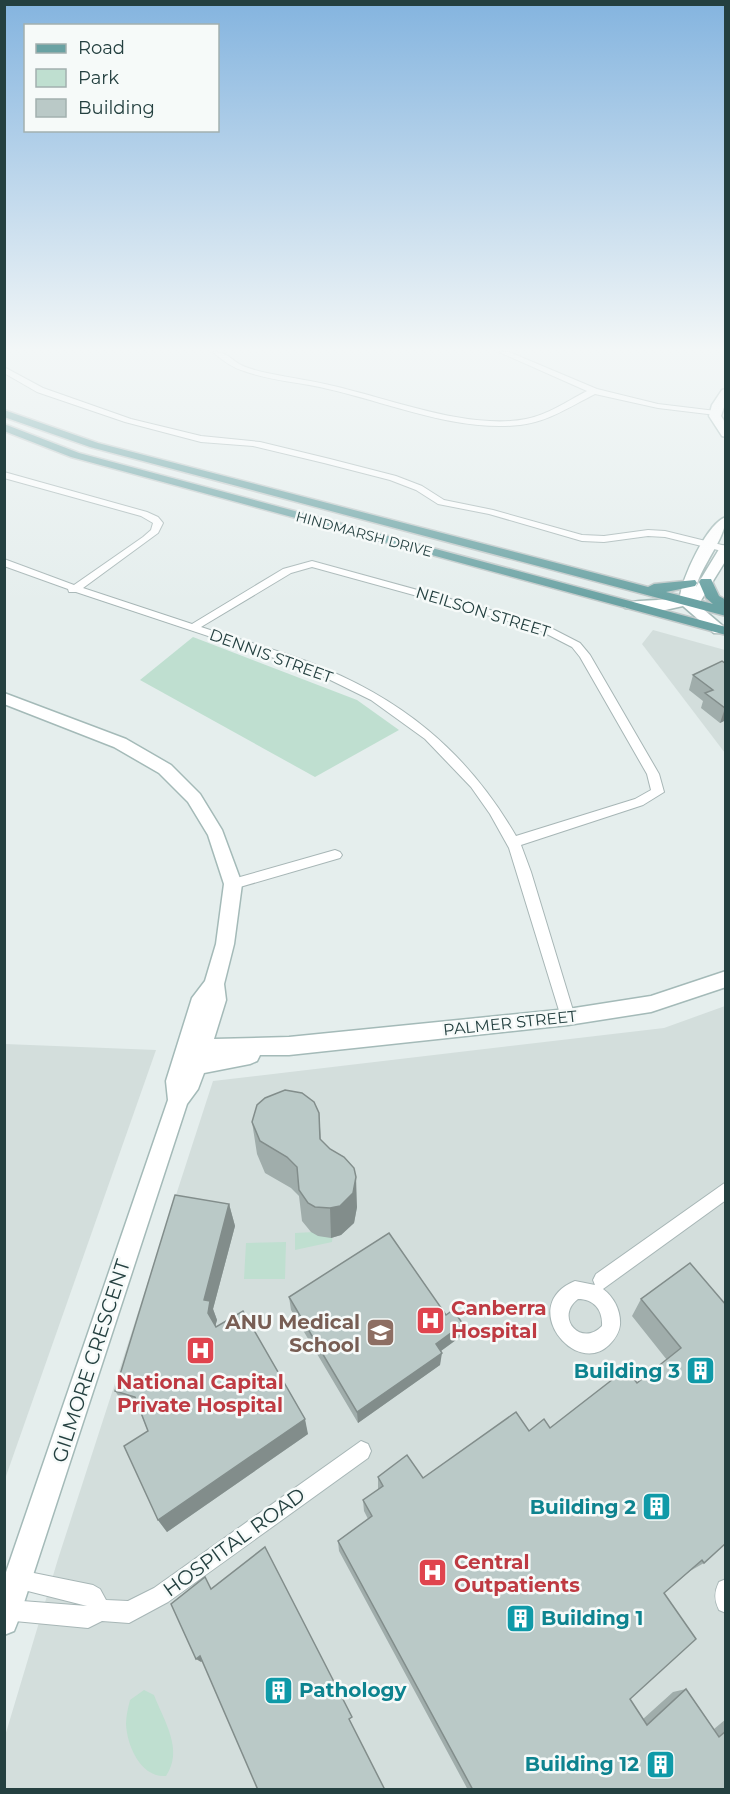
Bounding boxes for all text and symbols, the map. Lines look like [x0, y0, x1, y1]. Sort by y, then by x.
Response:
legend [24, 24, 219, 132]
text: Road [78, 37, 125, 59]
text: Park [78, 67, 119, 89]
text: Building [78, 97, 155, 119]
street label: HINDMARSH DRIVE [294, 507, 434, 561]
street label: NEILSON STREET [414, 583, 553, 642]
street label: DENNIS STREET [207, 625, 336, 687]
street label: PALMER STREET [442, 1006, 579, 1039]
street label: GILMORE CRESCENT [47, 1256, 135, 1465]
place label: Canberra Hospital [451, 1296, 547, 1343]
hospital icon: Canberra Hospital [414, 1304, 446, 1336]
place label: ANU Medical School [224, 1310, 360, 1357]
school or university icon: ANU Medical School [365, 1317, 397, 1349]
hospital icon: National Capital Private Hospital [184, 1335, 216, 1367]
building icon: Building 3 [685, 1355, 717, 1387]
place label: Building 3 [574, 1359, 680, 1383]
place label: National Capital Private Hospital [116, 1370, 284, 1417]
street label: HOSPITAL ROAD [158, 1482, 310, 1602]
building icon: Building 2 [641, 1491, 673, 1523]
place label: Building 2 [530, 1495, 636, 1519]
place label: Central Outpatients [454, 1550, 580, 1597]
hospital icon: Central Outpatients [417, 1557, 449, 1589]
building icon: Building 1 [504, 1602, 536, 1634]
place label: Building 1 [541, 1606, 643, 1630]
building icon: Pathology [262, 1674, 294, 1706]
place label: Pathology [299, 1678, 407, 1702]
building icon: Building 12 [644, 1748, 676, 1780]
place label: Building 12 [525, 1752, 639, 1776]

